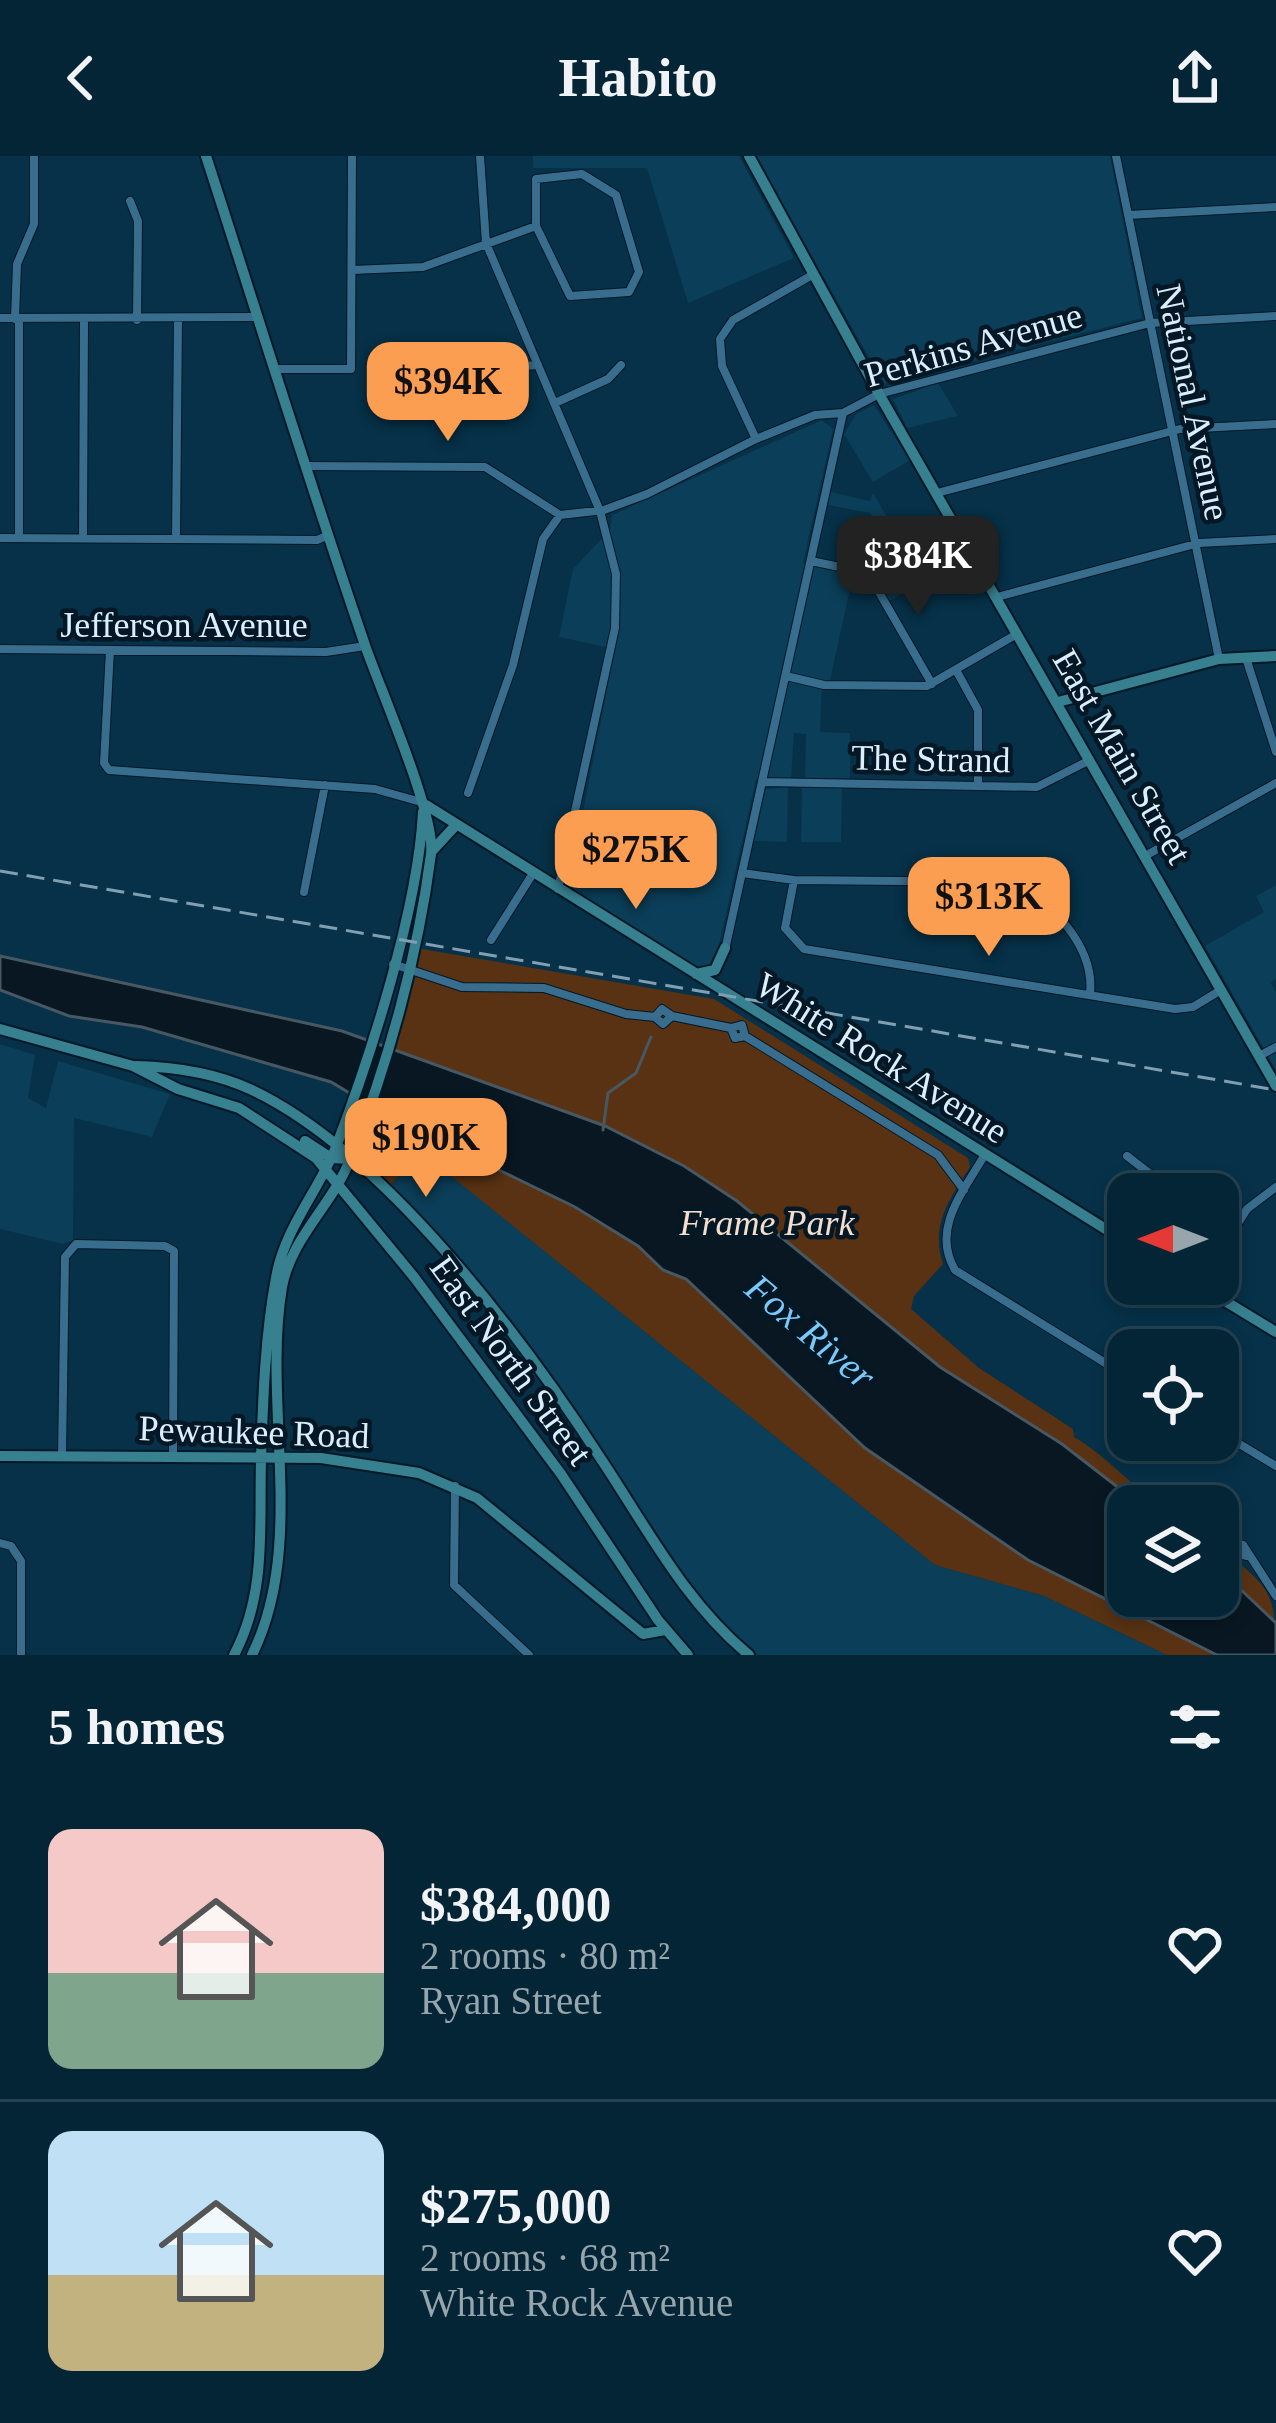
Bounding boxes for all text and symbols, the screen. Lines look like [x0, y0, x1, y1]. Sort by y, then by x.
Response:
icon: back [48, 45, 114, 111]
icon: share [1162, 45, 1228, 111]
text: Habito [558, 48, 718, 108]
street label: National Avenue [1148, 281, 1238, 524]
street label: Perkins Avenue [860, 295, 1087, 395]
pin: $394K [364, 342, 532, 444]
text: $394K [394, 359, 502, 402]
pin: $384K [834, 516, 1002, 618]
text: $384K [864, 533, 972, 576]
street label: Jefferson Avenue [60, 605, 308, 645]
street label: East Main Street [1045, 643, 1199, 870]
street label: The Strand [851, 738, 1011, 780]
pin: $275K [552, 810, 720, 912]
text: $275K [582, 827, 690, 870]
pin: $313K [905, 857, 1073, 959]
text: $313K [935, 874, 1043, 917]
street label: White Rock Avenue [748, 964, 1015, 1151]
pin: $190K [342, 1098, 510, 1200]
text: $190K [372, 1115, 480, 1158]
north arrow [1107, 1173, 1239, 1305]
map controls [1107, 1173, 1239, 1617]
park label: Frame Park [679, 1203, 855, 1243]
street label: East North Street [422, 1249, 600, 1473]
water label: Fox River [737, 1265, 884, 1398]
button: locate [1107, 1329, 1239, 1461]
street label: Pewaukee Road [138, 1408, 370, 1456]
button: layers [1107, 1485, 1239, 1617]
icon: filters [1162, 1694, 1228, 1760]
text: 5 homes [48, 1699, 225, 1755]
text: $384,000 [420, 1876, 611, 1932]
icon: home [144, 1877, 288, 2021]
icon: heart [1162, 1916, 1228, 1982]
text: 2 rooms · 80 m² [420, 1934, 670, 1977]
text: Ryan Street [420, 1979, 601, 2022]
text: $275,000 [420, 2178, 611, 2234]
icon: home [144, 2179, 288, 2323]
icon: heart [1162, 2218, 1228, 2284]
text: 2 rooms · 68 m² [420, 2236, 670, 2279]
text: White Rock Avenue [420, 2281, 733, 2324]

